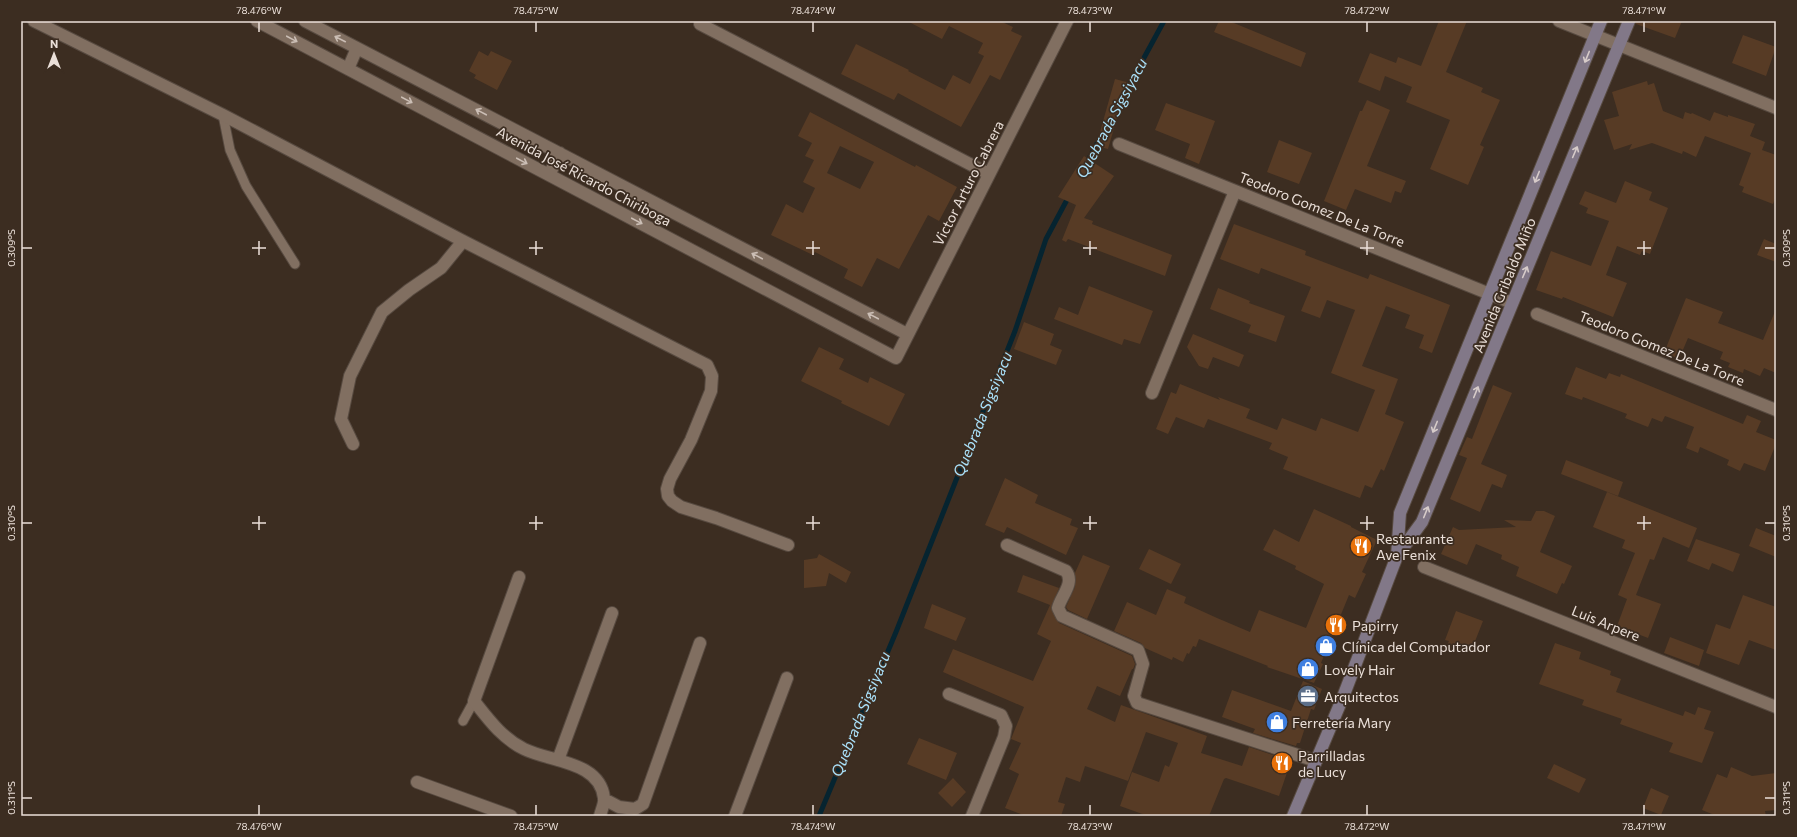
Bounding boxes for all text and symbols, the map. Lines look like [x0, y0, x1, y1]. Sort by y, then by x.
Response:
text: 78.476°W [236, 4, 282, 16]
text: 78.475°W [513, 4, 559, 16]
text: 78.474°W [791, 4, 835, 16]
text: 78.473°W [1067, 4, 1113, 16]
text: 78.472°W [1345, 4, 1389, 16]
text: 78.471°W [1622, 4, 1666, 16]
north arrow [34, 34, 74, 74]
one-way arrow [335, 35, 347, 42]
one-way arrow [286, 36, 298, 43]
text: N [50, 37, 58, 50]
one-way arrow [1582, 51, 1590, 63]
water label: Quebrada Sigsiyacu [1072, 54, 1151, 181]
one-way arrow [401, 97, 413, 104]
one-way arrow [475, 108, 487, 115]
street label: Victor Arturo Cabrera [929, 118, 1007, 248]
street label: Avenida José Ricardo Chiriboga [494, 123, 674, 229]
one-way arrow [1572, 146, 1579, 158]
one-way arrow [516, 157, 528, 165]
street label: Teodoro Gomez De La Torre [1237, 168, 1407, 250]
one-way arrow [1533, 171, 1540, 183]
street label: Avenida Gribaldo Miño [1469, 215, 1539, 355]
one-way arrow [631, 218, 643, 225]
text: 0.309°S [5, 229, 17, 267]
text: 0.309°S [1780, 229, 1792, 267]
one-way arrow [752, 252, 764, 260]
one-way arrow [1522, 266, 1530, 278]
street label: Teodoro Gomez De La Torre [1577, 307, 1747, 389]
one-way arrow [867, 312, 879, 320]
water label: Quebrada Sigsiyacu [949, 348, 1016, 479]
one-way arrow [1472, 386, 1480, 398]
one-way arrow [1431, 421, 1438, 433]
text: 0.310°S [5, 505, 17, 541]
text: 0.310°S [1780, 505, 1792, 541]
one-way arrow [1423, 506, 1430, 518]
place label: Restaurante Ave Fenix [1376, 530, 1453, 563]
restaurant icon: Restaurante Ave Fenix [1348, 533, 1374, 559]
street label: Luis Arpere [1569, 602, 1643, 644]
restaurant icon: Papirry [1323, 612, 1349, 638]
place label: Papirry [1352, 617, 1398, 634]
shop icon: Clínica del Computador [1313, 633, 1339, 659]
place label: Clínica del Computador [1342, 638, 1491, 655]
water label: Quebrada Sigsiyacu [827, 648, 894, 779]
shop icon: Lovely Hair [1295, 656, 1321, 682]
place label: Lovely Hair [1324, 661, 1395, 678]
office icon: Arquitectos [1295, 683, 1321, 709]
place label: Arquitectos [1324, 688, 1399, 705]
shop icon: Ferretería Mary [1264, 709, 1290, 735]
place label: Ferretería Mary [1292, 714, 1391, 731]
place label: Parrilladas de Lucy [1298, 747, 1365, 780]
restaurant icon: Parrilladas de Lucy [1269, 750, 1295, 776]
text: 0.311°S [5, 781, 17, 815]
text: 0.311°S [1780, 781, 1792, 815]
text: 78.476°W [236, 820, 282, 832]
text: 78.475°W [513, 820, 559, 832]
text: 78.474°W [791, 820, 835, 832]
text: 78.473°W [1067, 820, 1113, 832]
text: 78.472°W [1345, 820, 1389, 832]
text: 78.471°W [1622, 820, 1666, 832]

